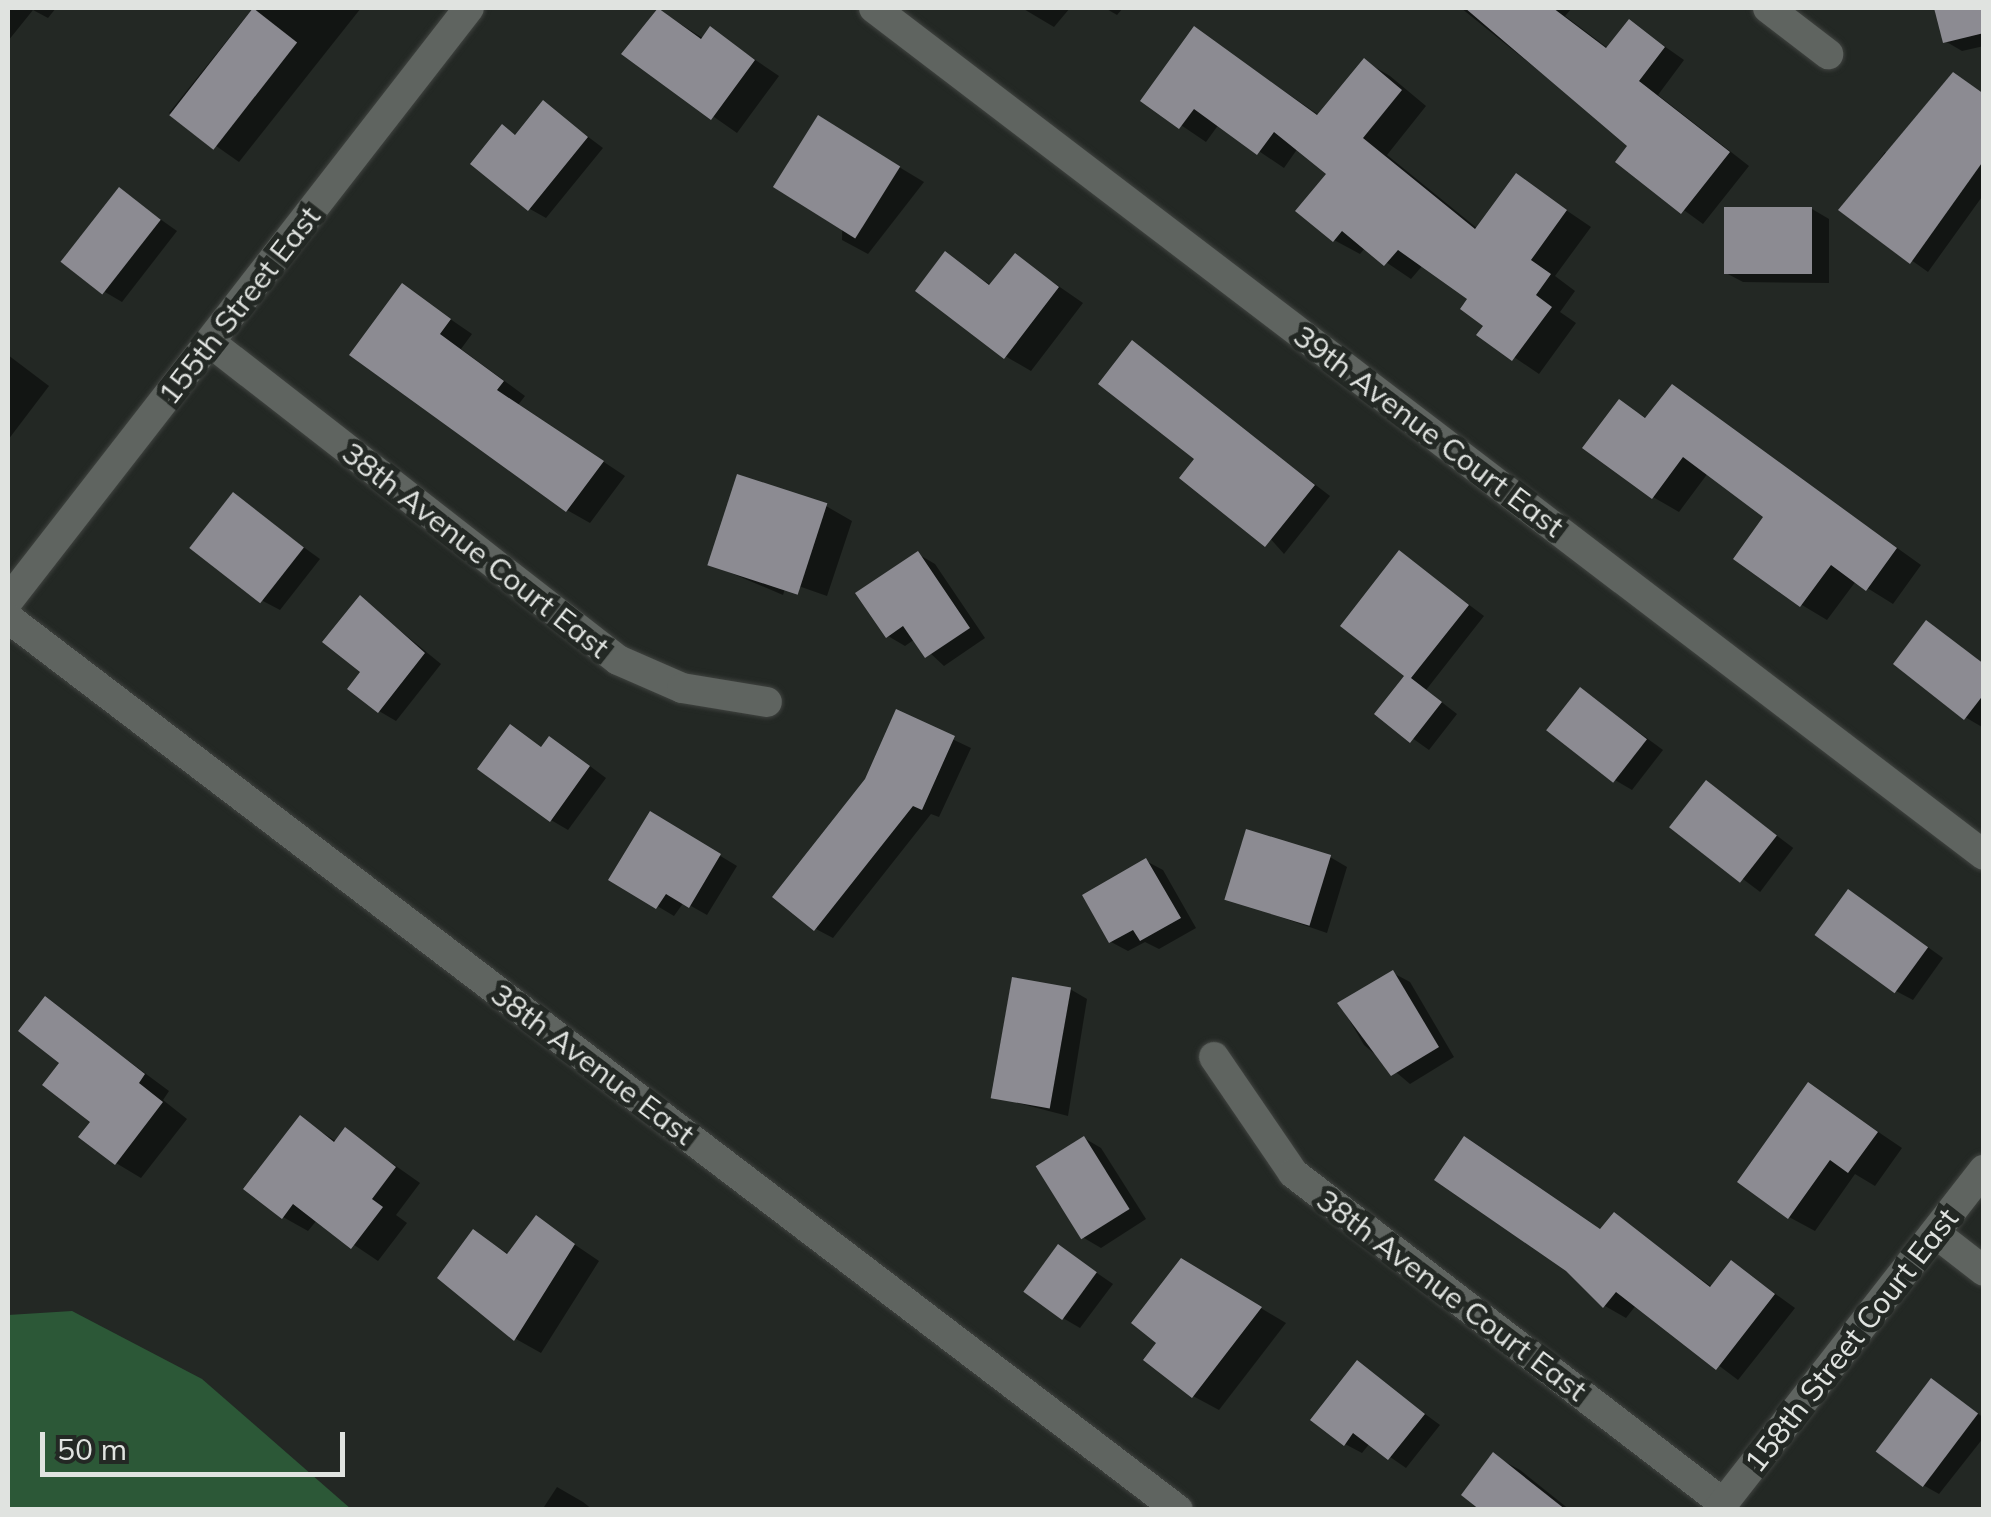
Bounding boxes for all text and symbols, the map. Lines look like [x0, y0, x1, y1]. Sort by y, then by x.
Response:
street label: 155th Street East [151, 199, 327, 411]
street label: 39th Avenue Court East [1287, 318, 1571, 544]
street label: 38th Avenue Court East [335, 435, 617, 665]
street label: 38th Avenue East [484, 976, 702, 1152]
street label: 38th Avenue Court East [1310, 1182, 1594, 1408]
street label: 158th Street Court East [1737, 1201, 1965, 1479]
scale bar [45, 1412, 350, 1474]
text: 50 m [57, 1430, 127, 1468]

